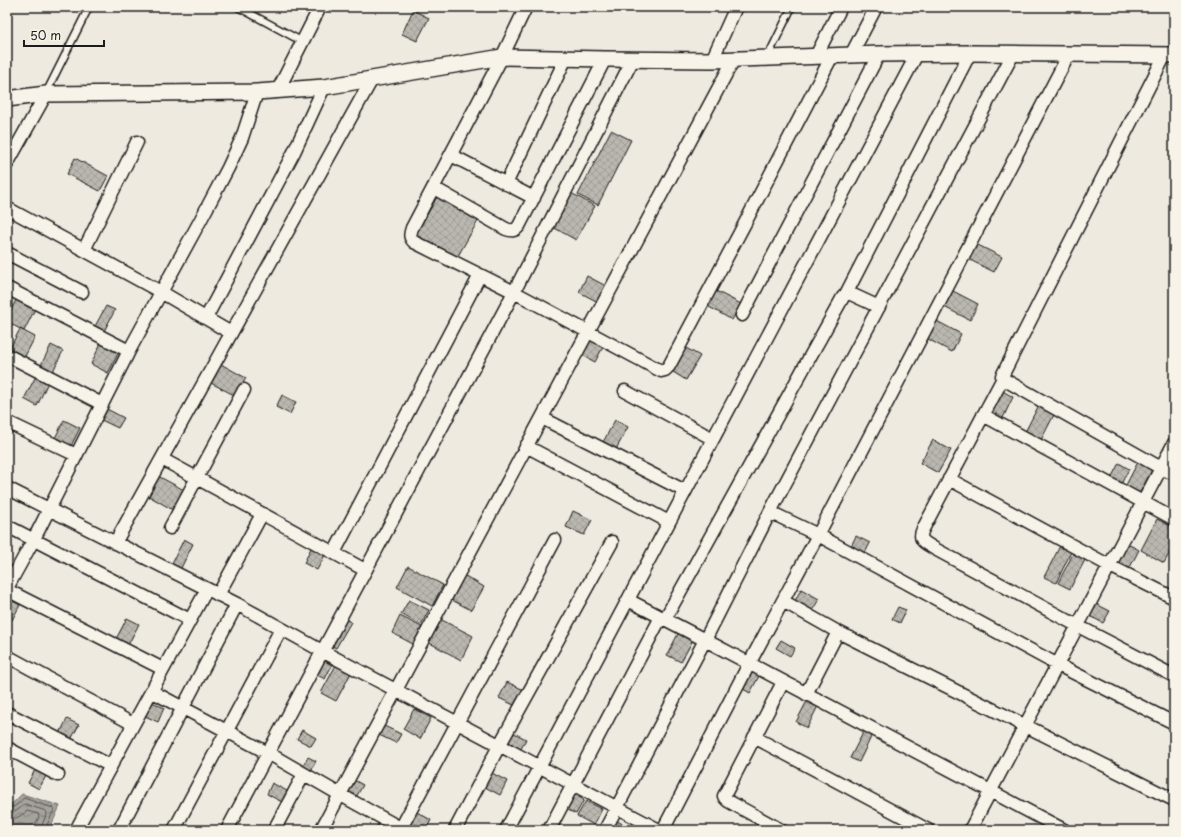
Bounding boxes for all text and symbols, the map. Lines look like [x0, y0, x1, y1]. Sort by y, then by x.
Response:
scale bar [24, 22, 104, 48]
text: 50 m [30, 26, 61, 44]

